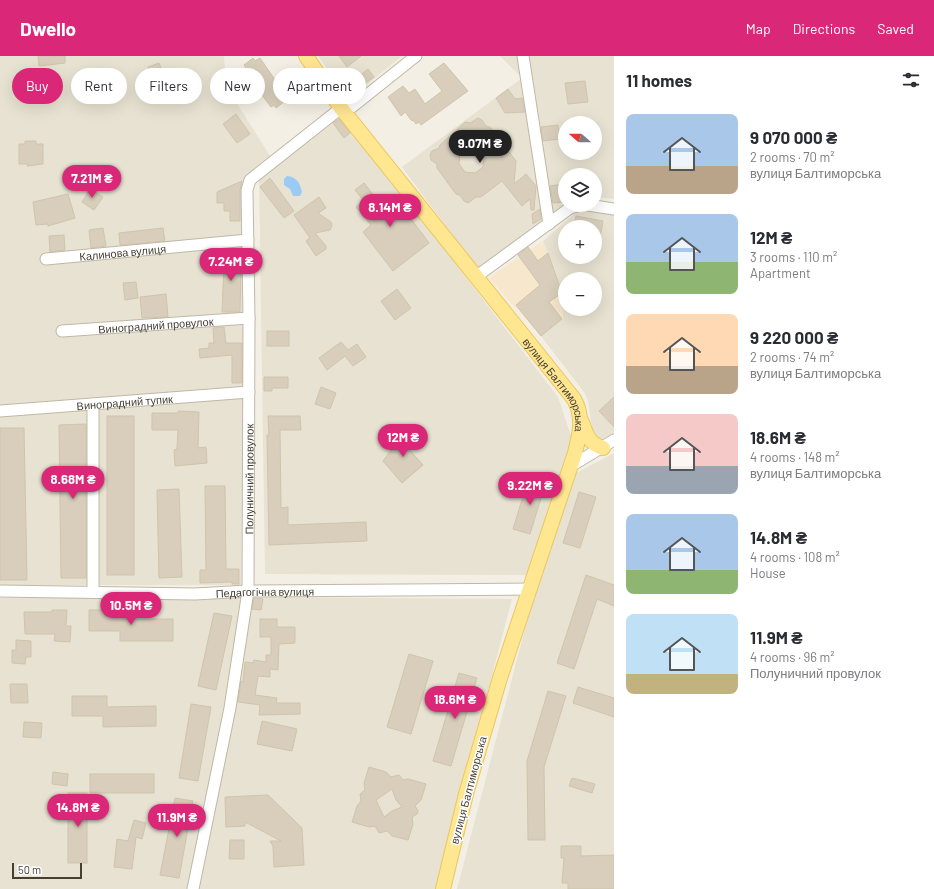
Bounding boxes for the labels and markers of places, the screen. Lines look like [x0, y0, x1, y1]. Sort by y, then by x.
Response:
pin: 9.07M ₴ [443, 130, 517, 164]
pin: 7.21M ₴ [55, 165, 129, 199]
pin: 8.14M ₴ [353, 194, 427, 228]
pin: 7.24M ₴ [194, 248, 268, 282]
pin: 12M ₴ [375, 424, 431, 458]
pin: 8.68M ₴ [36, 466, 110, 500]
pin: 9.22M ₴ [493, 472, 567, 506]
pin: 10.5M ₴ [94, 592, 168, 626]
pin: 18.6M ₴ [418, 686, 492, 720]
pin: 14.8M ₴ [41, 794, 115, 828]
pin: 11.9M ₴ [140, 804, 214, 838]

